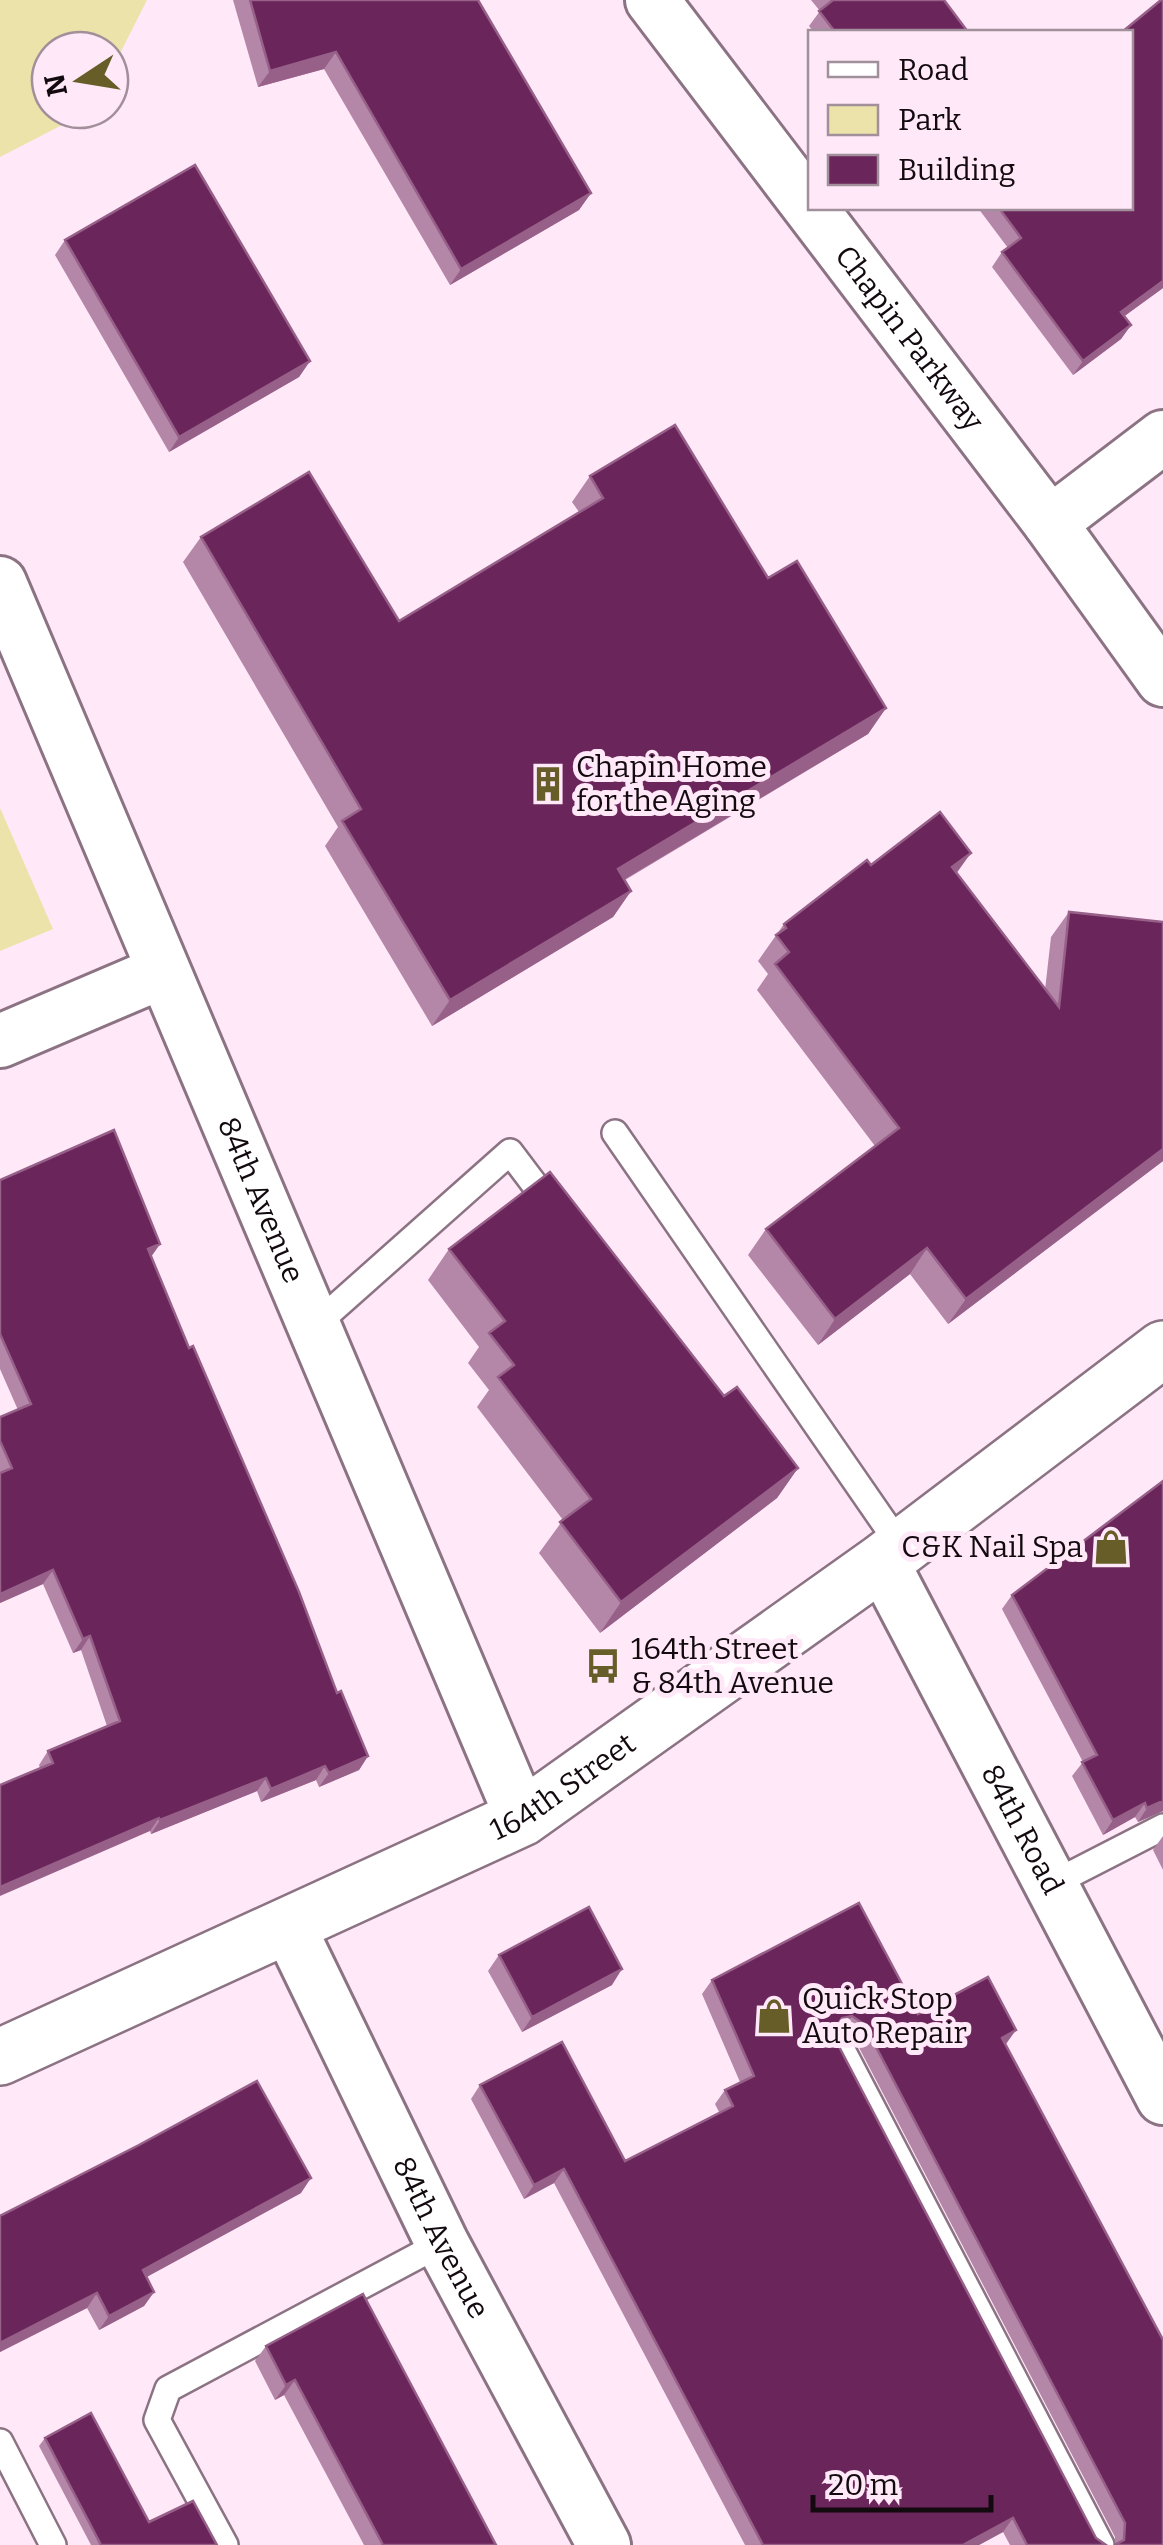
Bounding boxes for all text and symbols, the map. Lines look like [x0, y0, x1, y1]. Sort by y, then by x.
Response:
north arrow [30, 30, 130, 130]
legend [808, 30, 1133, 210]
text: Road [898, 52, 969, 88]
text: N [38, 71, 74, 99]
text: Park [898, 102, 961, 138]
text: Building [898, 152, 1016, 188]
street label: Chapin Parkway [827, 239, 991, 438]
place label: Chapin Home for the Aging [576, 749, 767, 819]
building icon: Chapin Home for the Aging [529, 765, 567, 803]
street label: 84th Avenue [210, 1112, 312, 1288]
shop icon: C&K Nail Spa [1092, 1528, 1130, 1566]
place label: C&K Nail Spa [901, 1529, 1083, 1565]
place label: 164th Street & 84th Avenue [631, 1631, 834, 1701]
bus stop icon: 164th Street & 84th Avenue [584, 1647, 622, 1685]
street label: 164th Street [485, 1725, 642, 1848]
street label: 84th Road [973, 1759, 1071, 1901]
place label: Quick Stop Auto Repair [802, 1981, 967, 2051]
shop icon: Quick Stop Auto Repair [755, 1997, 793, 2035]
street label: 84th Avenue [385, 2151, 497, 2325]
scale bar [813, 2450, 990, 2512]
text: 20 m [828, 2467, 899, 2503]

